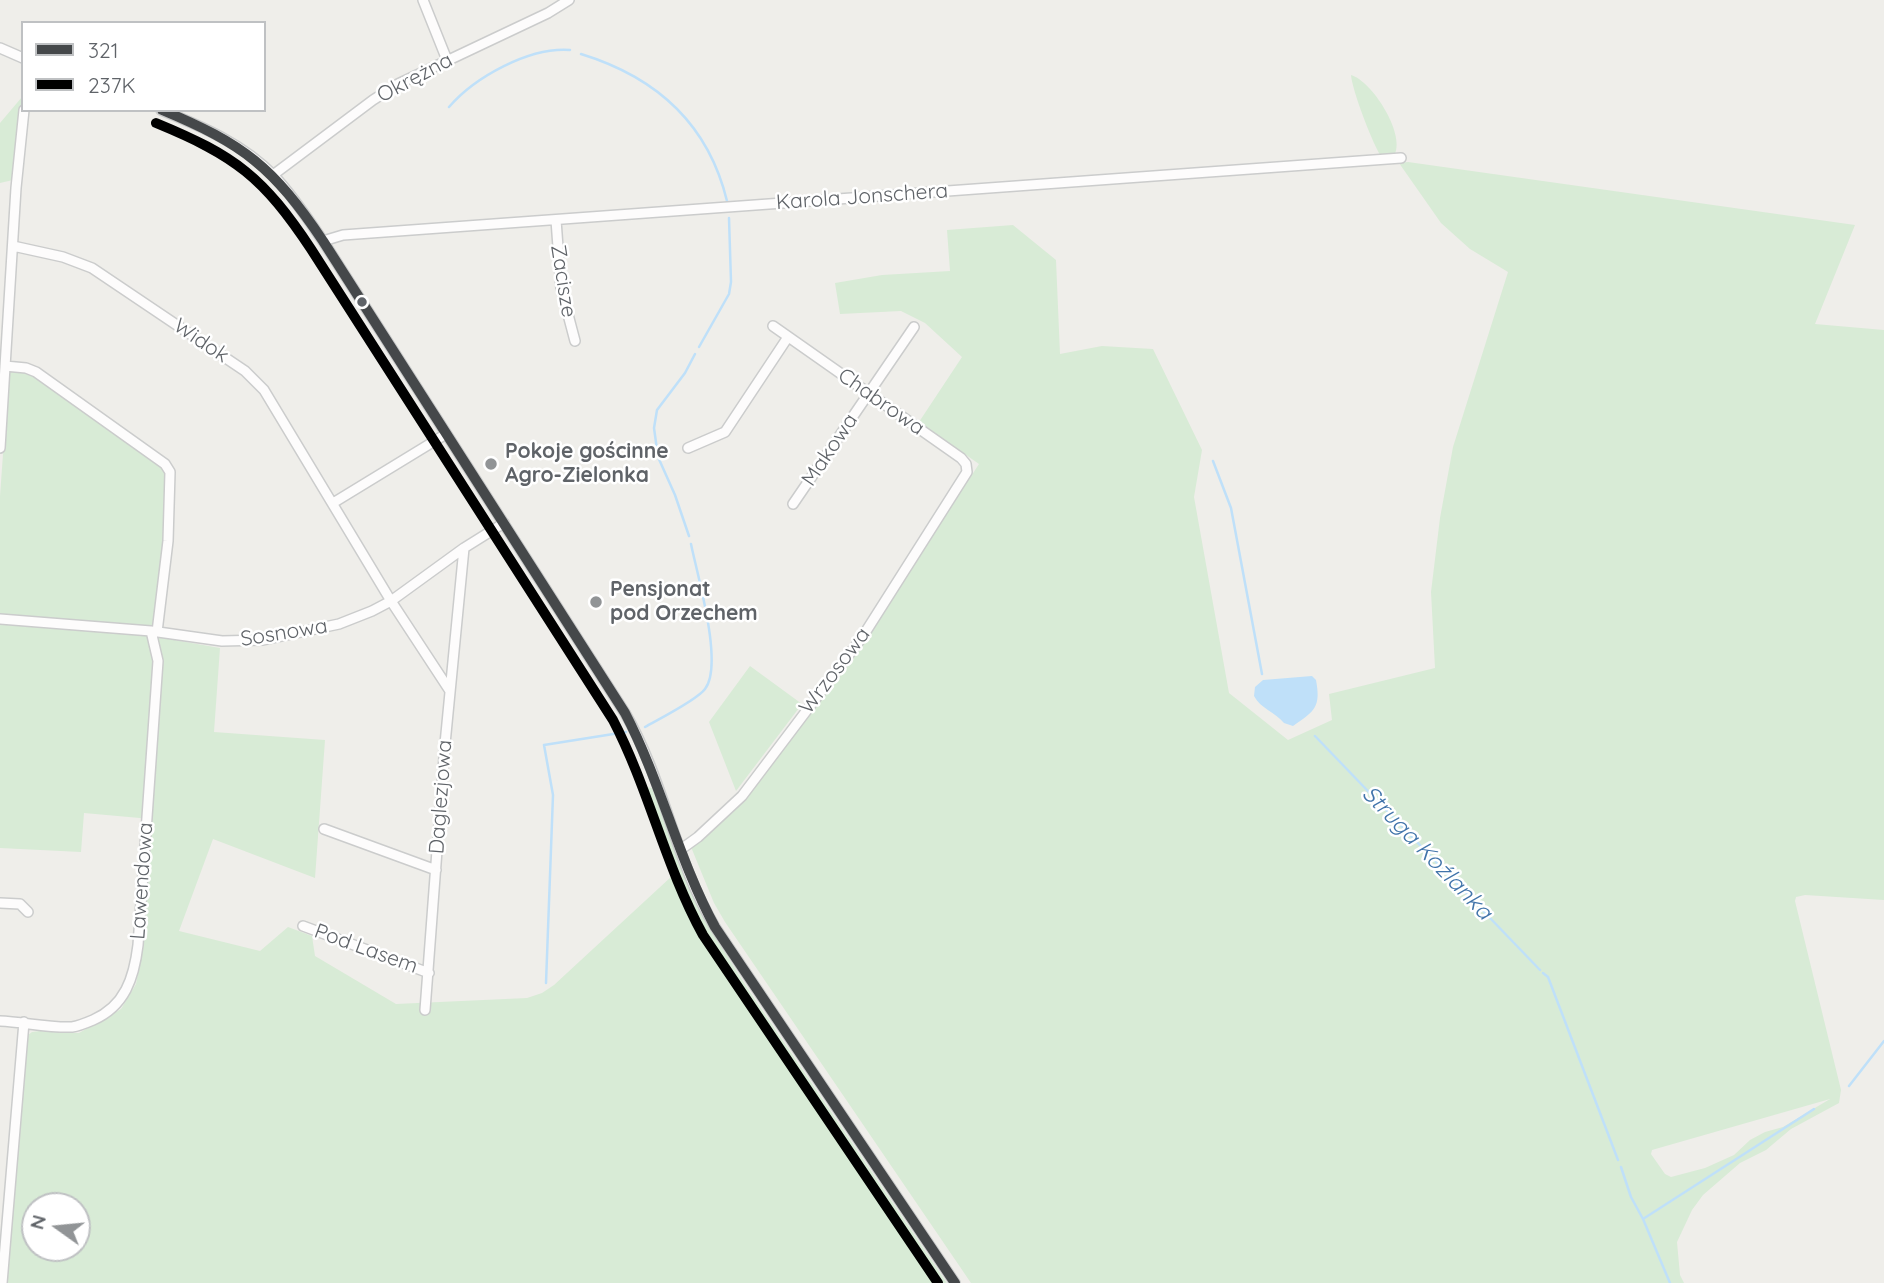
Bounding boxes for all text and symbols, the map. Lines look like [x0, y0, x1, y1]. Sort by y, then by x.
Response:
legend [21, 21, 266, 112]
text: 321 [88, 37, 118, 63]
street label: Okrężna [373, 48, 457, 108]
text: 237K [88, 72, 136, 98]
street label: Karola Jonschera [775, 178, 949, 216]
street label: Zacisze [545, 243, 581, 319]
unlabelled marker [355, 295, 369, 309]
street label: Widok [168, 313, 234, 369]
street label: Chabrowa [833, 363, 929, 441]
street label: Makowa [797, 409, 863, 491]
place label: Pokoje gościnne Agro-Zielonka [505, 439, 669, 489]
marker: Pokoje gościnne Agro-Zielonka [483, 456, 499, 472]
place label: Pensjonat pod Orzechem [610, 577, 758, 627]
marker: Pensjonat pod Orzechem [588, 594, 604, 610]
street label: Sosnowa [239, 614, 329, 652]
street label: Wrzosowa [794, 623, 876, 719]
street label: Daglezjowa [424, 739, 458, 855]
water label: Struga Koźlanka [1356, 780, 1498, 926]
street label: Lawendowa [125, 821, 159, 941]
street label: Pod Lasem [311, 919, 421, 979]
north arrow [21, 1192, 91, 1262]
text: N [24, 1212, 51, 1232]

